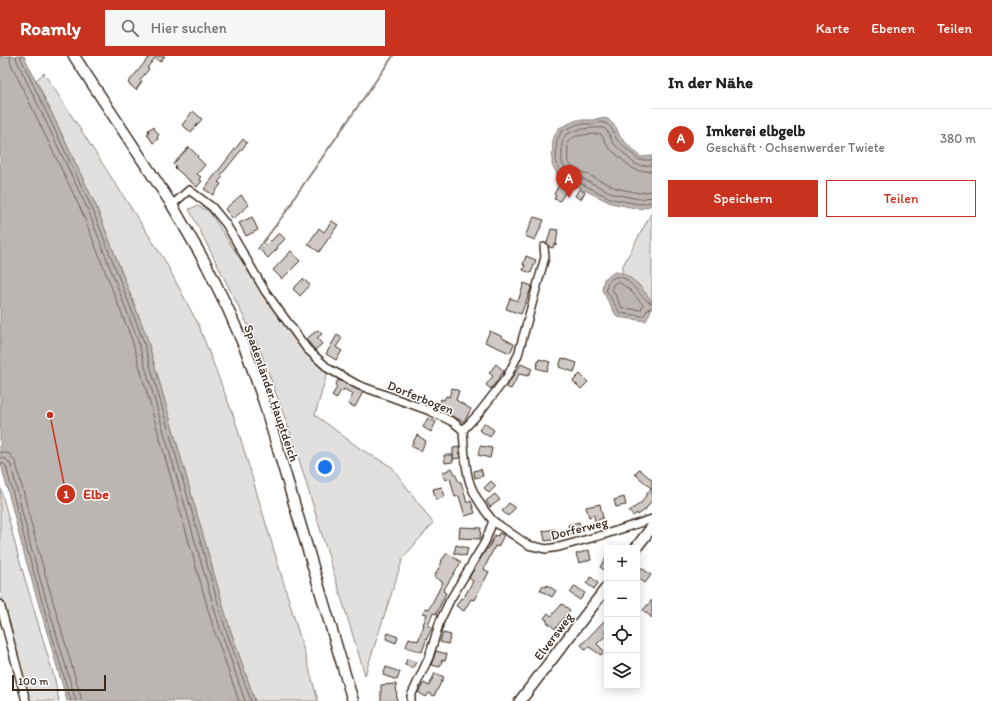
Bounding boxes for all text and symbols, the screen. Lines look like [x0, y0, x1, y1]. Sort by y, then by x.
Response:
search box [105, 10, 385, 46]
text: Roamly [20, 17, 81, 40]
icon: search [119, 17, 141, 39]
text: Hier suchen [151, 19, 227, 37]
text: Karte [816, 20, 849, 37]
text: Ebenen [871, 20, 915, 37]
text: Teilen [937, 20, 972, 37]
text: In der Nähe [668, 72, 753, 92]
text: Imkerei elbgelb [706, 122, 805, 140]
text: A [677, 131, 685, 146]
text: 380 m [940, 131, 976, 146]
text: Geschäft · Ochsenwerder Twiete [706, 140, 885, 155]
pin: A [556, 165, 582, 198]
button: Speichern [668, 180, 818, 217]
button: Teilen [826, 180, 976, 217]
street label: Spadenländer Hauptdeich [241, 323, 302, 464]
street label: Dorferbogen [385, 377, 457, 418]
your location [315, 457, 335, 477]
callout: Elbe [56, 481, 117, 507]
text: Elbe [83, 486, 109, 503]
text: 1 [63, 487, 69, 501]
street label: Dorferweg [549, 514, 610, 543]
map controls [604, 545, 640, 689]
button: + [604, 545, 640, 581]
button: − [604, 581, 640, 617]
street label: Elversweg [531, 609, 576, 663]
button: locate [604, 617, 640, 653]
button: layers [604, 653, 640, 689]
scale bar [12, 673, 106, 692]
text: 100 m [18, 675, 48, 688]

